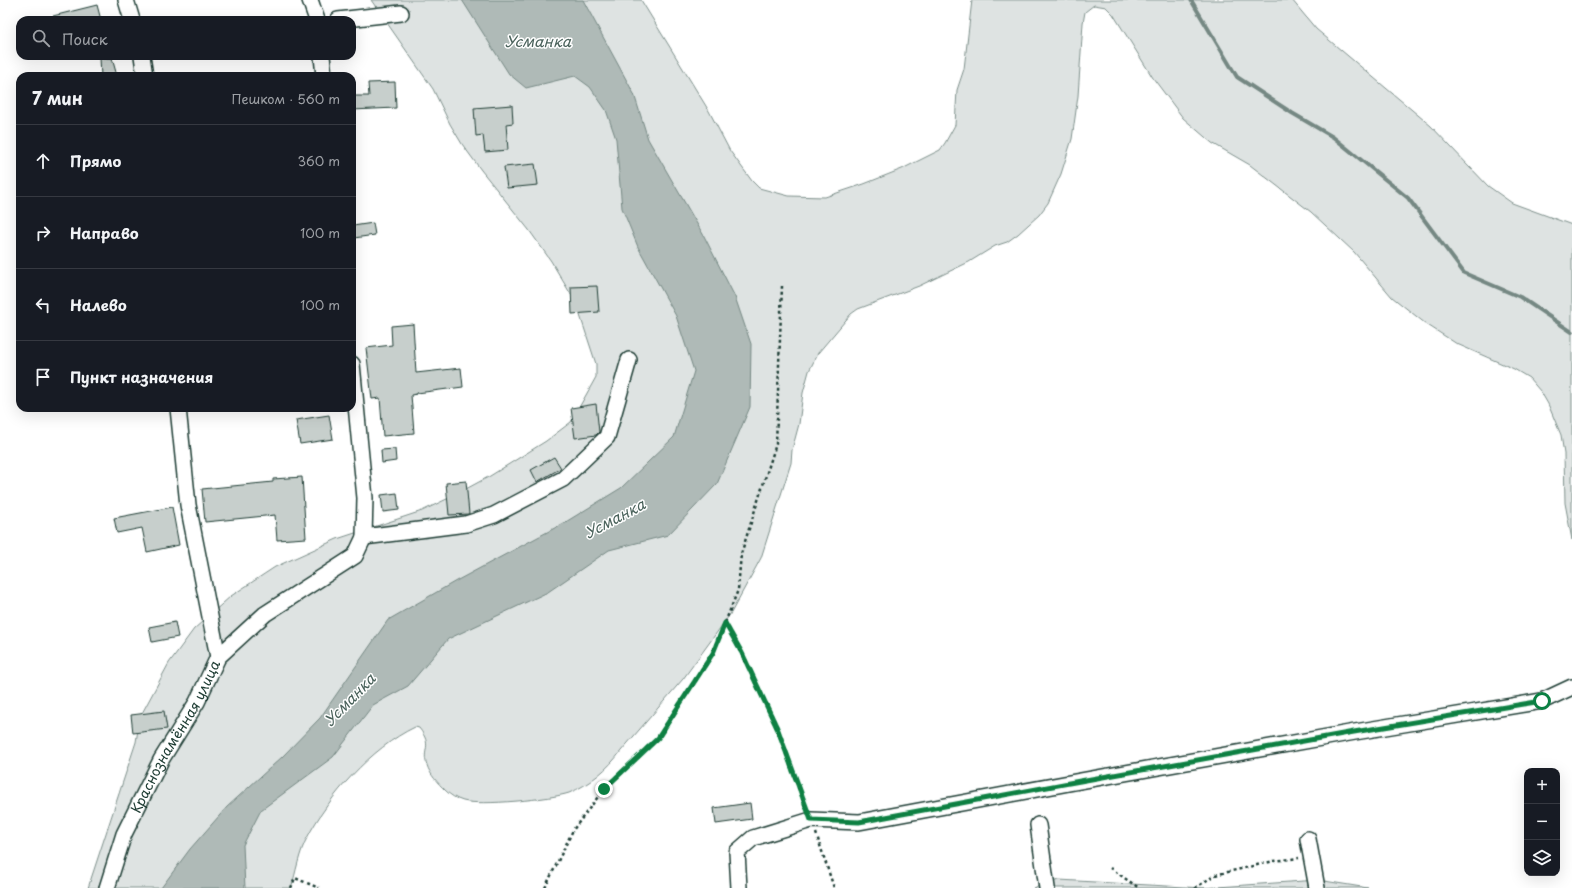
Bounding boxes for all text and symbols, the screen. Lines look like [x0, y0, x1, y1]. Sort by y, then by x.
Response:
search box [16, 16, 356, 60]
icon: search [30, 27, 52, 49]
text: Поиск [62, 27, 108, 50]
water label: Усманка [505, 29, 572, 52]
text: 7 мин [32, 85, 83, 111]
text: Пешком · 560 m [232, 89, 340, 108]
text: Прямо [70, 149, 121, 172]
icon: ahead [32, 150, 54, 172]
text: 360 m [297, 151, 340, 170]
text: Направо [70, 221, 139, 244]
icon: right [32, 222, 54, 244]
text: 100 m [300, 223, 340, 242]
text: Налево [70, 293, 127, 316]
icon: left [32, 294, 54, 316]
text: 100 m [300, 295, 340, 314]
text: Пункт назначения [70, 365, 213, 388]
icon: arrive [32, 366, 54, 388]
water label: Усманка [580, 492, 649, 543]
street label: Краснознамённая улица [125, 656, 225, 816]
water label: Усманка [318, 667, 381, 731]
route start [1533, 692, 1551, 710]
map controls [1524, 768, 1560, 876]
button: + [1524, 768, 1560, 804]
route end [595, 780, 613, 798]
button: − [1524, 804, 1560, 840]
button: layers [1524, 840, 1560, 876]

